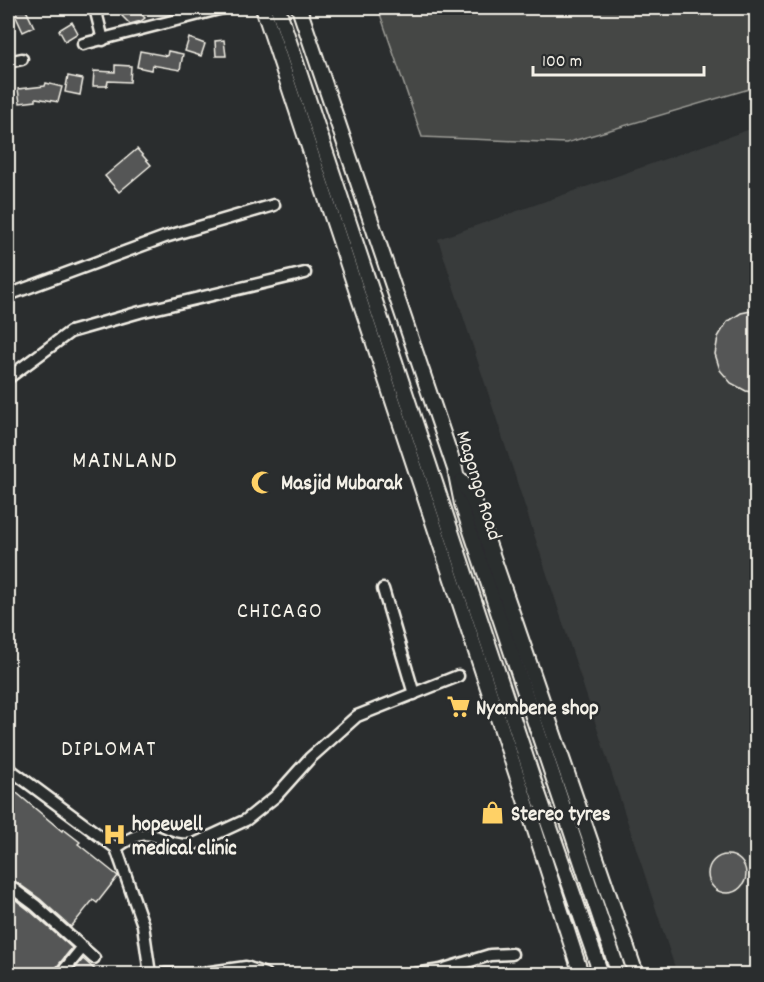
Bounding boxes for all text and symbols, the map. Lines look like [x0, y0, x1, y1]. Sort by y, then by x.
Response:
scale bar [533, 39, 704, 77]
text: 100 m [542, 50, 582, 75]
street label: Magongo Road [446, 427, 508, 544]
district label: MAINLAND [72, 445, 178, 479]
mosque icon: Masjid Mubarak [250, 469, 276, 495]
place label: Masjid Mubarak [281, 470, 403, 500]
district label: CHICAGO [237, 597, 323, 628]
supermarket icon: Nyambene shop [445, 694, 471, 720]
place label: Nyambene shop [476, 695, 599, 725]
district label: DIPLOMAT [61, 735, 157, 766]
shop icon: Stereo tyres [480, 800, 506, 826]
place label: Stereo tyres [511, 801, 611, 831]
place label: hopewell medical clinic [132, 811, 237, 865]
hospital icon: hopewell medical clinic [101, 822, 127, 848]

